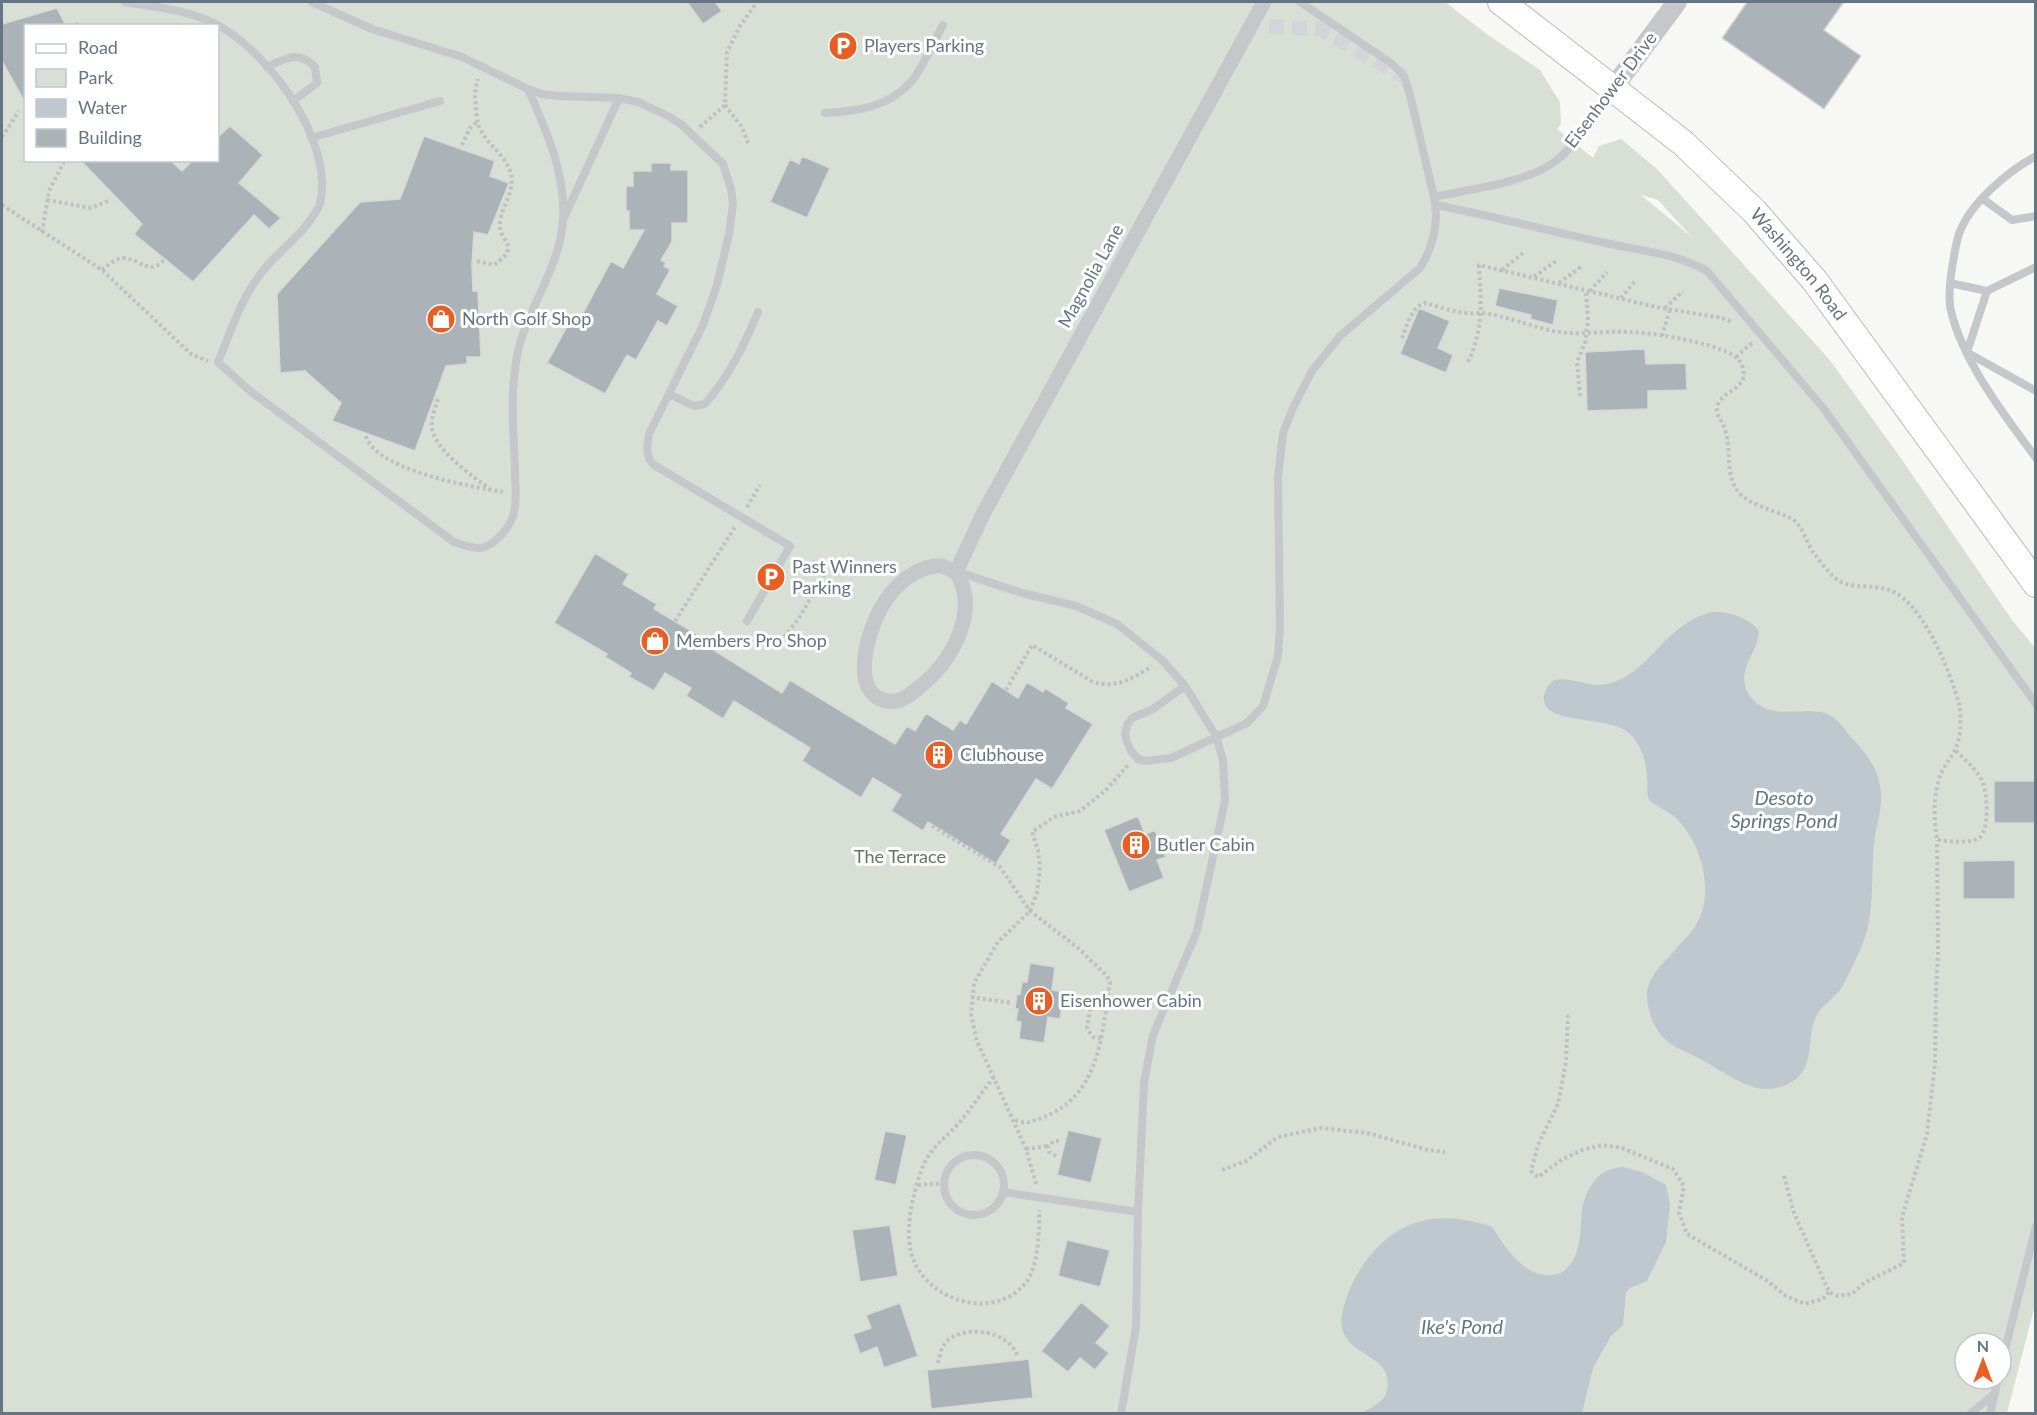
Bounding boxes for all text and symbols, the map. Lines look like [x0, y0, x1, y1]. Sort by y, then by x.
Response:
legend [24, 24, 219, 162]
street label: Eisenhower Drive [1559, 27, 1661, 152]
parking icon: Players Parking [827, 30, 859, 62]
place label: Players Parking [864, 34, 984, 56]
text: Road [78, 36, 118, 58]
text: Park [78, 66, 114, 88]
text: Water [78, 96, 127, 118]
text: Building [78, 126, 142, 148]
street label: Washington Road [1746, 203, 1852, 324]
street label: Magnolia Lane [1053, 220, 1128, 331]
shop icon: North Golf Shop [425, 303, 457, 335]
place label: North Golf Shop [462, 307, 591, 329]
place label: Past Winners Parking [792, 555, 897, 598]
parking icon: Past Winners Parking [755, 561, 787, 593]
shop icon: Members Pro Shop [639, 625, 671, 657]
place label: Members Pro Shop [676, 629, 827, 651]
building icon: Clubhouse [923, 739, 955, 771]
place label: Clubhouse [960, 743, 1044, 765]
water label: Desoto Springs Pond [1730, 785, 1838, 832]
building icon: Butler Cabin [1120, 829, 1152, 861]
place label: Butler Cabin [1157, 833, 1255, 855]
park label: The Terrace [854, 845, 946, 867]
building icon: Eisenhower Cabin [1023, 985, 1055, 1017]
place label: Eisenhower Cabin [1060, 989, 1202, 1011]
water label: Ike's Pond [1421, 1314, 1503, 1338]
north arrow [1953, 1331, 2013, 1391]
text: N [1977, 1336, 1989, 1355]

